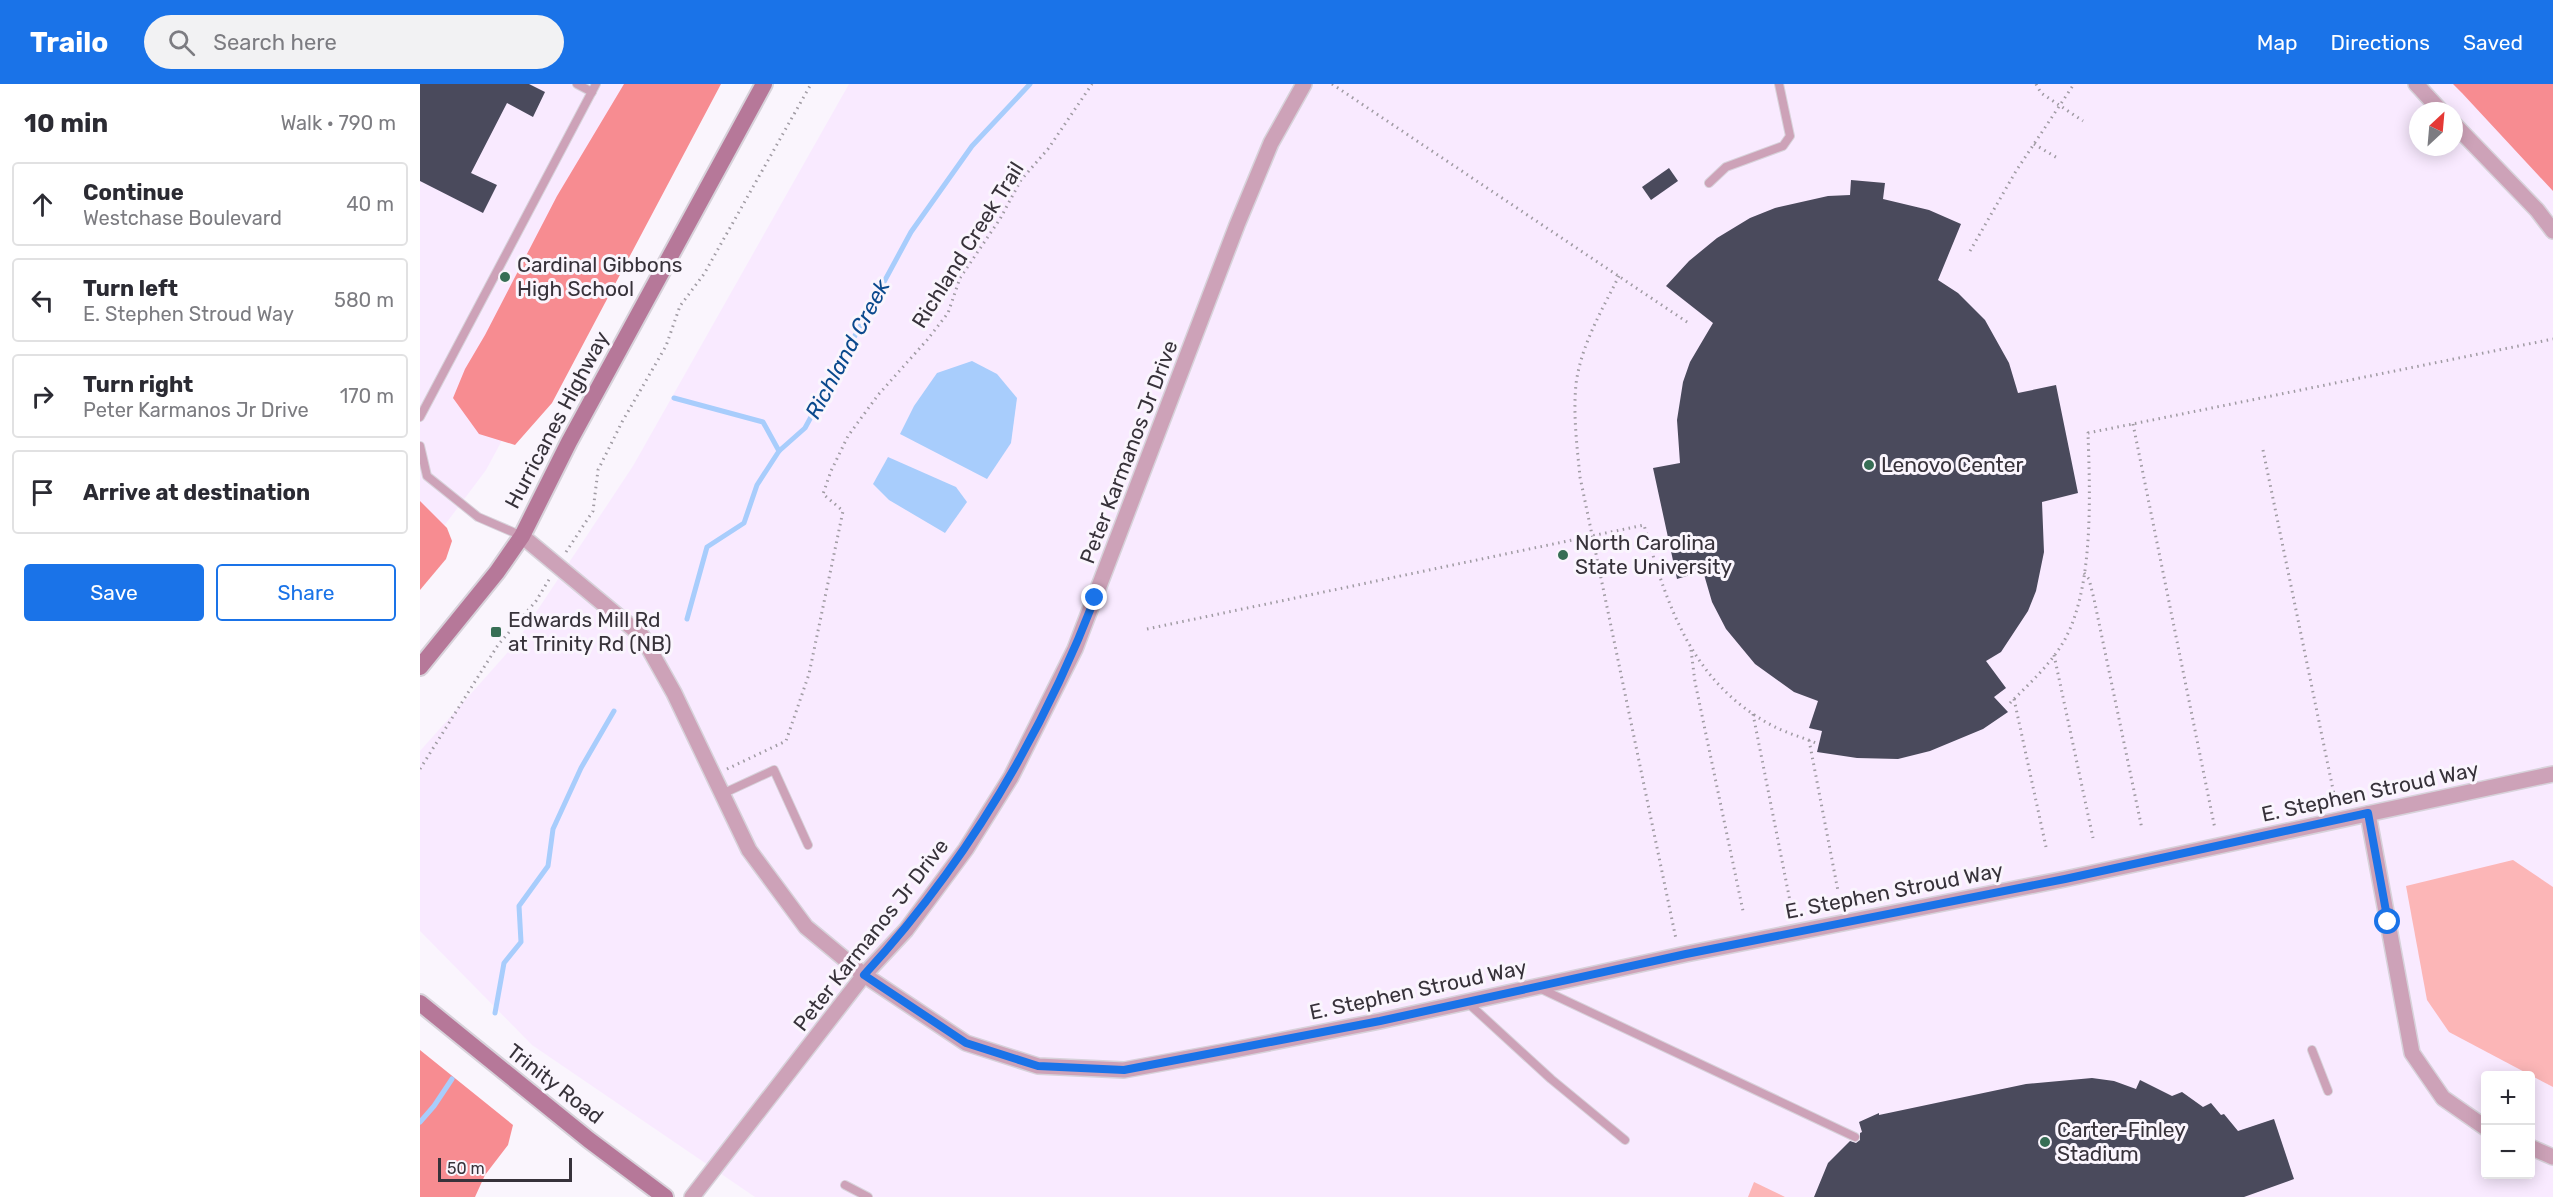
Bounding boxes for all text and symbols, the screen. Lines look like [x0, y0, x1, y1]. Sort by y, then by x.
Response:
search box [144, 15, 564, 69]
text: Trailo [30, 26, 108, 59]
icon: search [165, 26, 198, 59]
text: Search here [213, 29, 337, 56]
text: Map [2257, 30, 2298, 55]
text: Directions [2331, 30, 2430, 55]
text: Saved [2463, 30, 2523, 55]
north arrow [2409, 102, 2463, 156]
text: 10 min [24, 108, 108, 139]
text: Walk · 790 m [280, 111, 396, 135]
street label: Richland Creek Trail [906, 157, 1029, 332]
text: Continue [83, 179, 184, 206]
icon: ahead [26, 188, 59, 221]
text: 40 m [346, 192, 394, 216]
text: Westchase Boulevard [83, 206, 282, 230]
place label: Cardinal Gibbons High School [517, 252, 682, 301]
marker: Cardinal Gibbons High School [498, 270, 512, 284]
water label: Richland Creek [799, 274, 896, 424]
text: Turn left [83, 275, 178, 302]
icon: left [26, 284, 59, 317]
text: 580 m [334, 288, 394, 312]
text: E. Stephen Stroud Way [83, 302, 294, 326]
street label: Hurricanes Highway [499, 327, 614, 513]
street label: Peter Karmanos Jr Drive [1074, 337, 1183, 567]
text: Turn right [83, 371, 193, 398]
icon: right [26, 380, 59, 413]
text: 170 m [340, 384, 394, 408]
text: Peter Karmanos Jr Drive [83, 398, 309, 422]
place label: Lenovo Center [1881, 452, 2023, 477]
marker: Lenovo Center [1862, 458, 1876, 472]
icon: arrive [26, 476, 59, 509]
text: Arrive at destination [83, 479, 310, 506]
place label: North Carolina State University [1575, 530, 1732, 579]
marker: North Carolina State University [1556, 548, 1570, 562]
button: Save [24, 564, 204, 621]
button: Share [216, 564, 396, 621]
route end [1081, 584, 1107, 610]
place label: Edwards Mill Rd at Trinity Rd (NB) [508, 607, 672, 656]
marker: Edwards Mill Rd at Trinity Rd (NB) [489, 625, 503, 639]
street label: E. Stephen Stroud Way [2259, 756, 2481, 827]
street label: Peter Karmanos Jr Drive [788, 834, 953, 1036]
street label: E. Stephen Stroud Way [1783, 857, 2005, 924]
route start [2374, 908, 2400, 934]
street label: E. Stephen Stroud Way [1307, 954, 1529, 1025]
street label: Trinity Road [502, 1038, 609, 1129]
map controls [2481, 1071, 2535, 1179]
button: + [2481, 1071, 2535, 1125]
place label: Carter-Finley Stadium [2057, 1117, 2186, 1166]
button: − [2481, 1125, 2535, 1179]
marker: Carter-Finley Stadium [2038, 1135, 2052, 1149]
scale bar [438, 1155, 572, 1182]
text: 50 m [447, 1159, 485, 1178]

